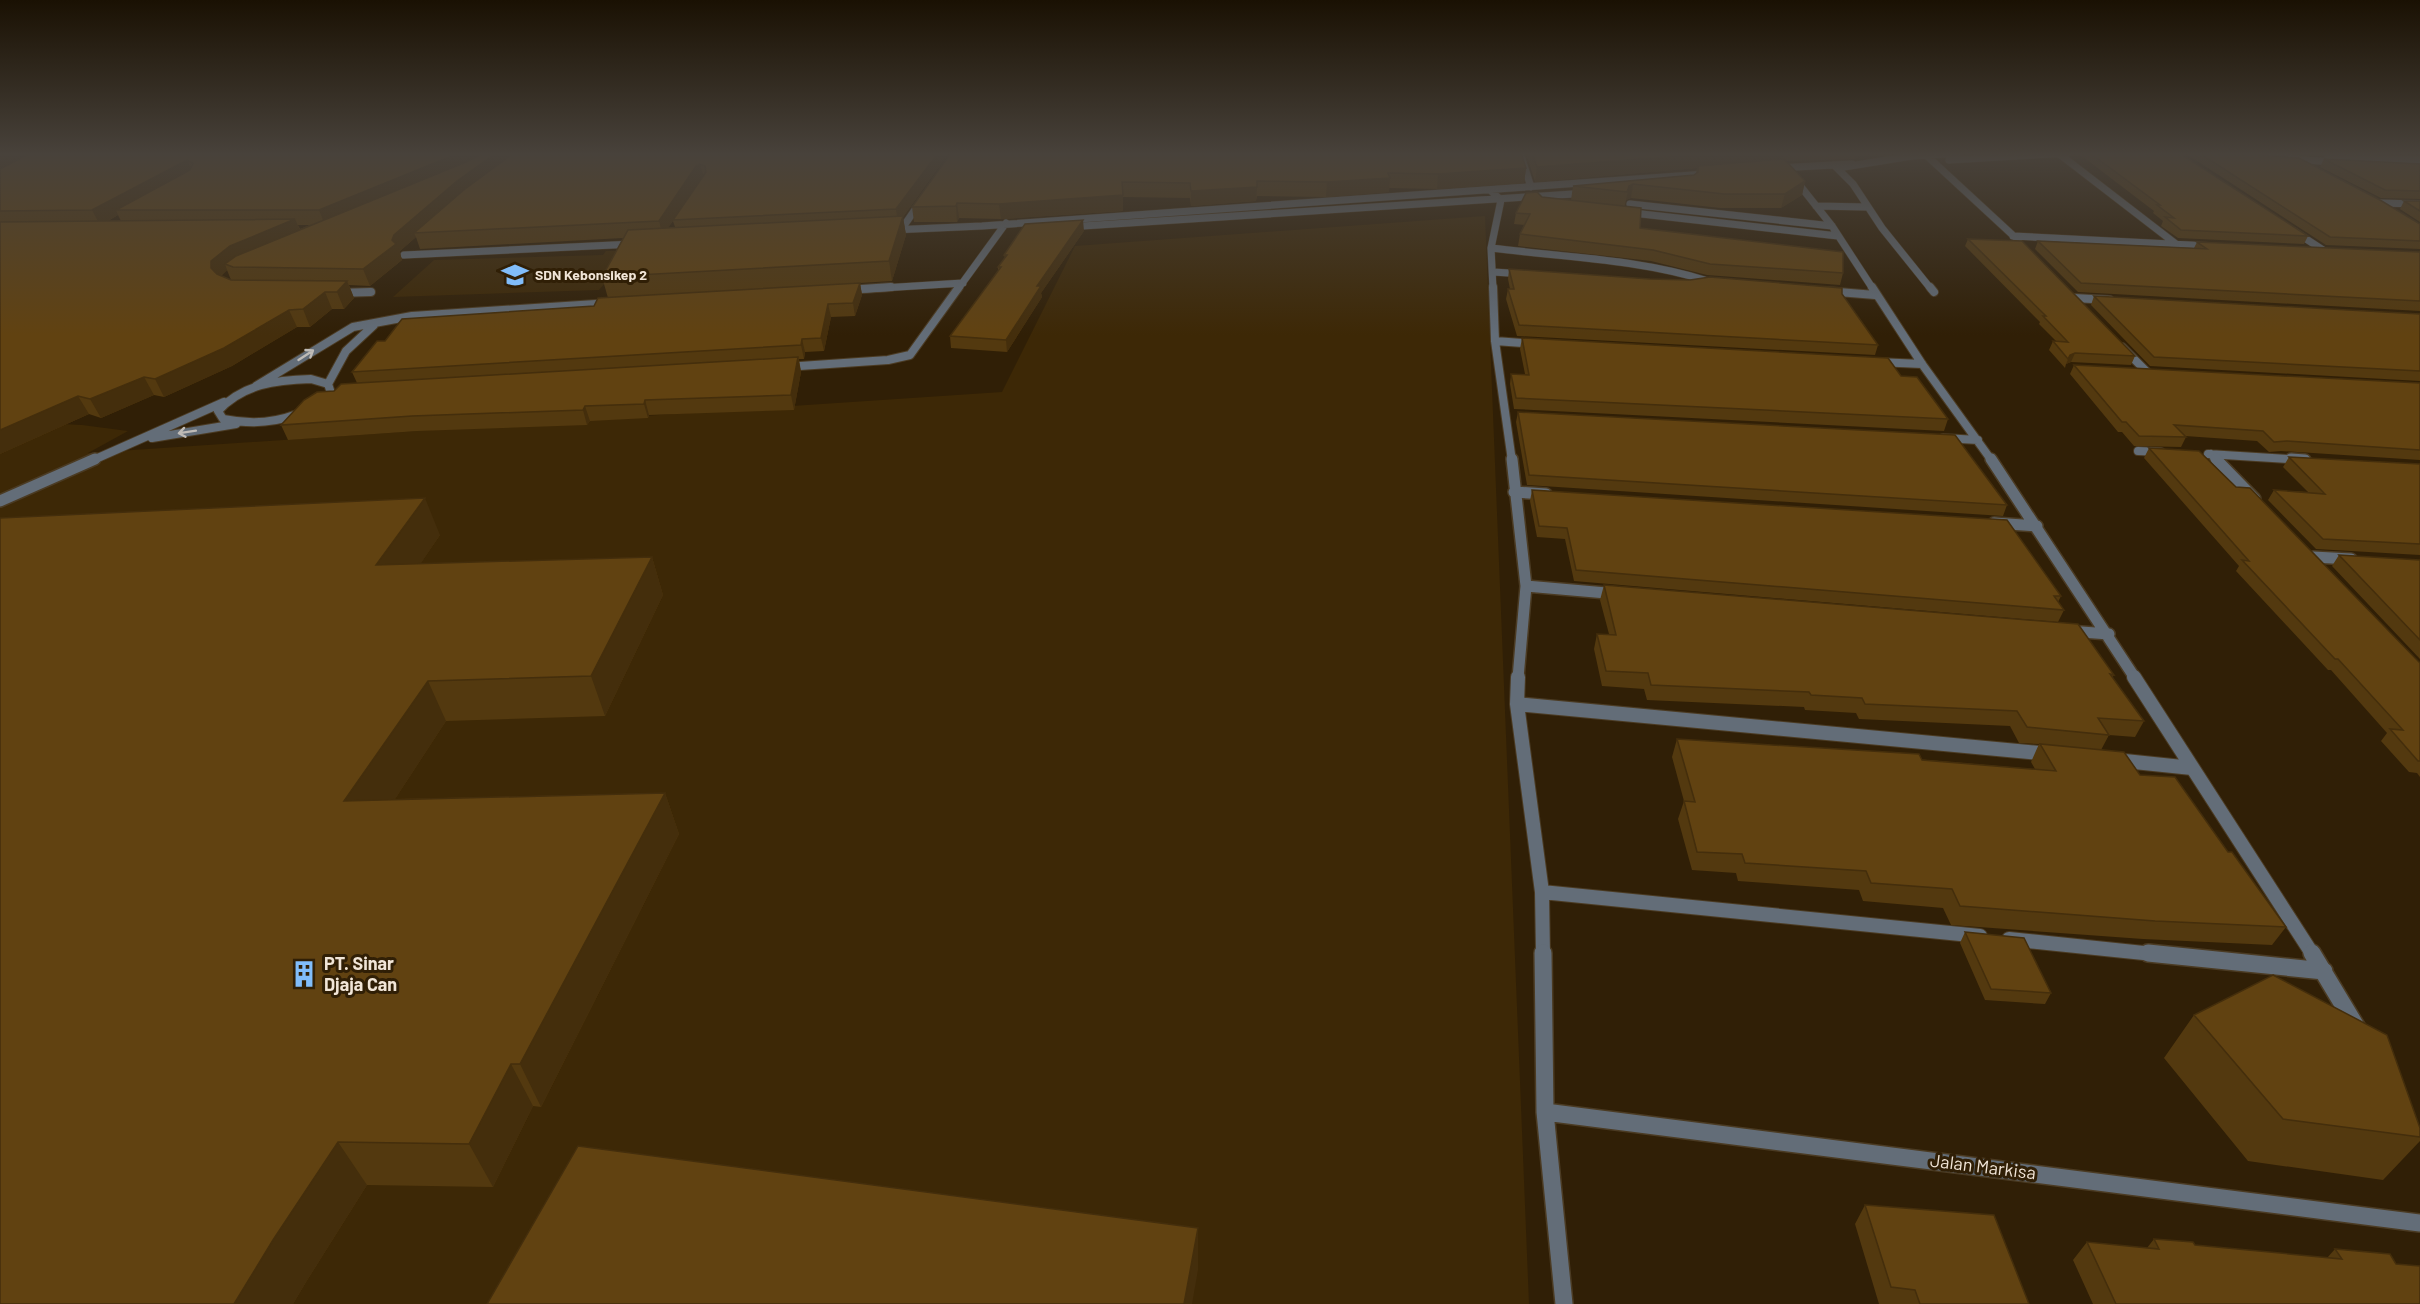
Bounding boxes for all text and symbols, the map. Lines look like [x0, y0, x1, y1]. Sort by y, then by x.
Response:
school or university icon: SDN Kebonsikep 2 [500, 260, 530, 290]
place label: SDN Kebonsikep 2 [535, 266, 647, 283]
one-way arrow [297, 348, 314, 361]
one-way arrow [178, 426, 198, 437]
place label: PT. Sinar Djaja Can [324, 952, 397, 995]
building icon: PT. Sinar Djaja Can [289, 959, 319, 989]
street label: Jalan Markisa [1929, 1149, 2037, 1183]

